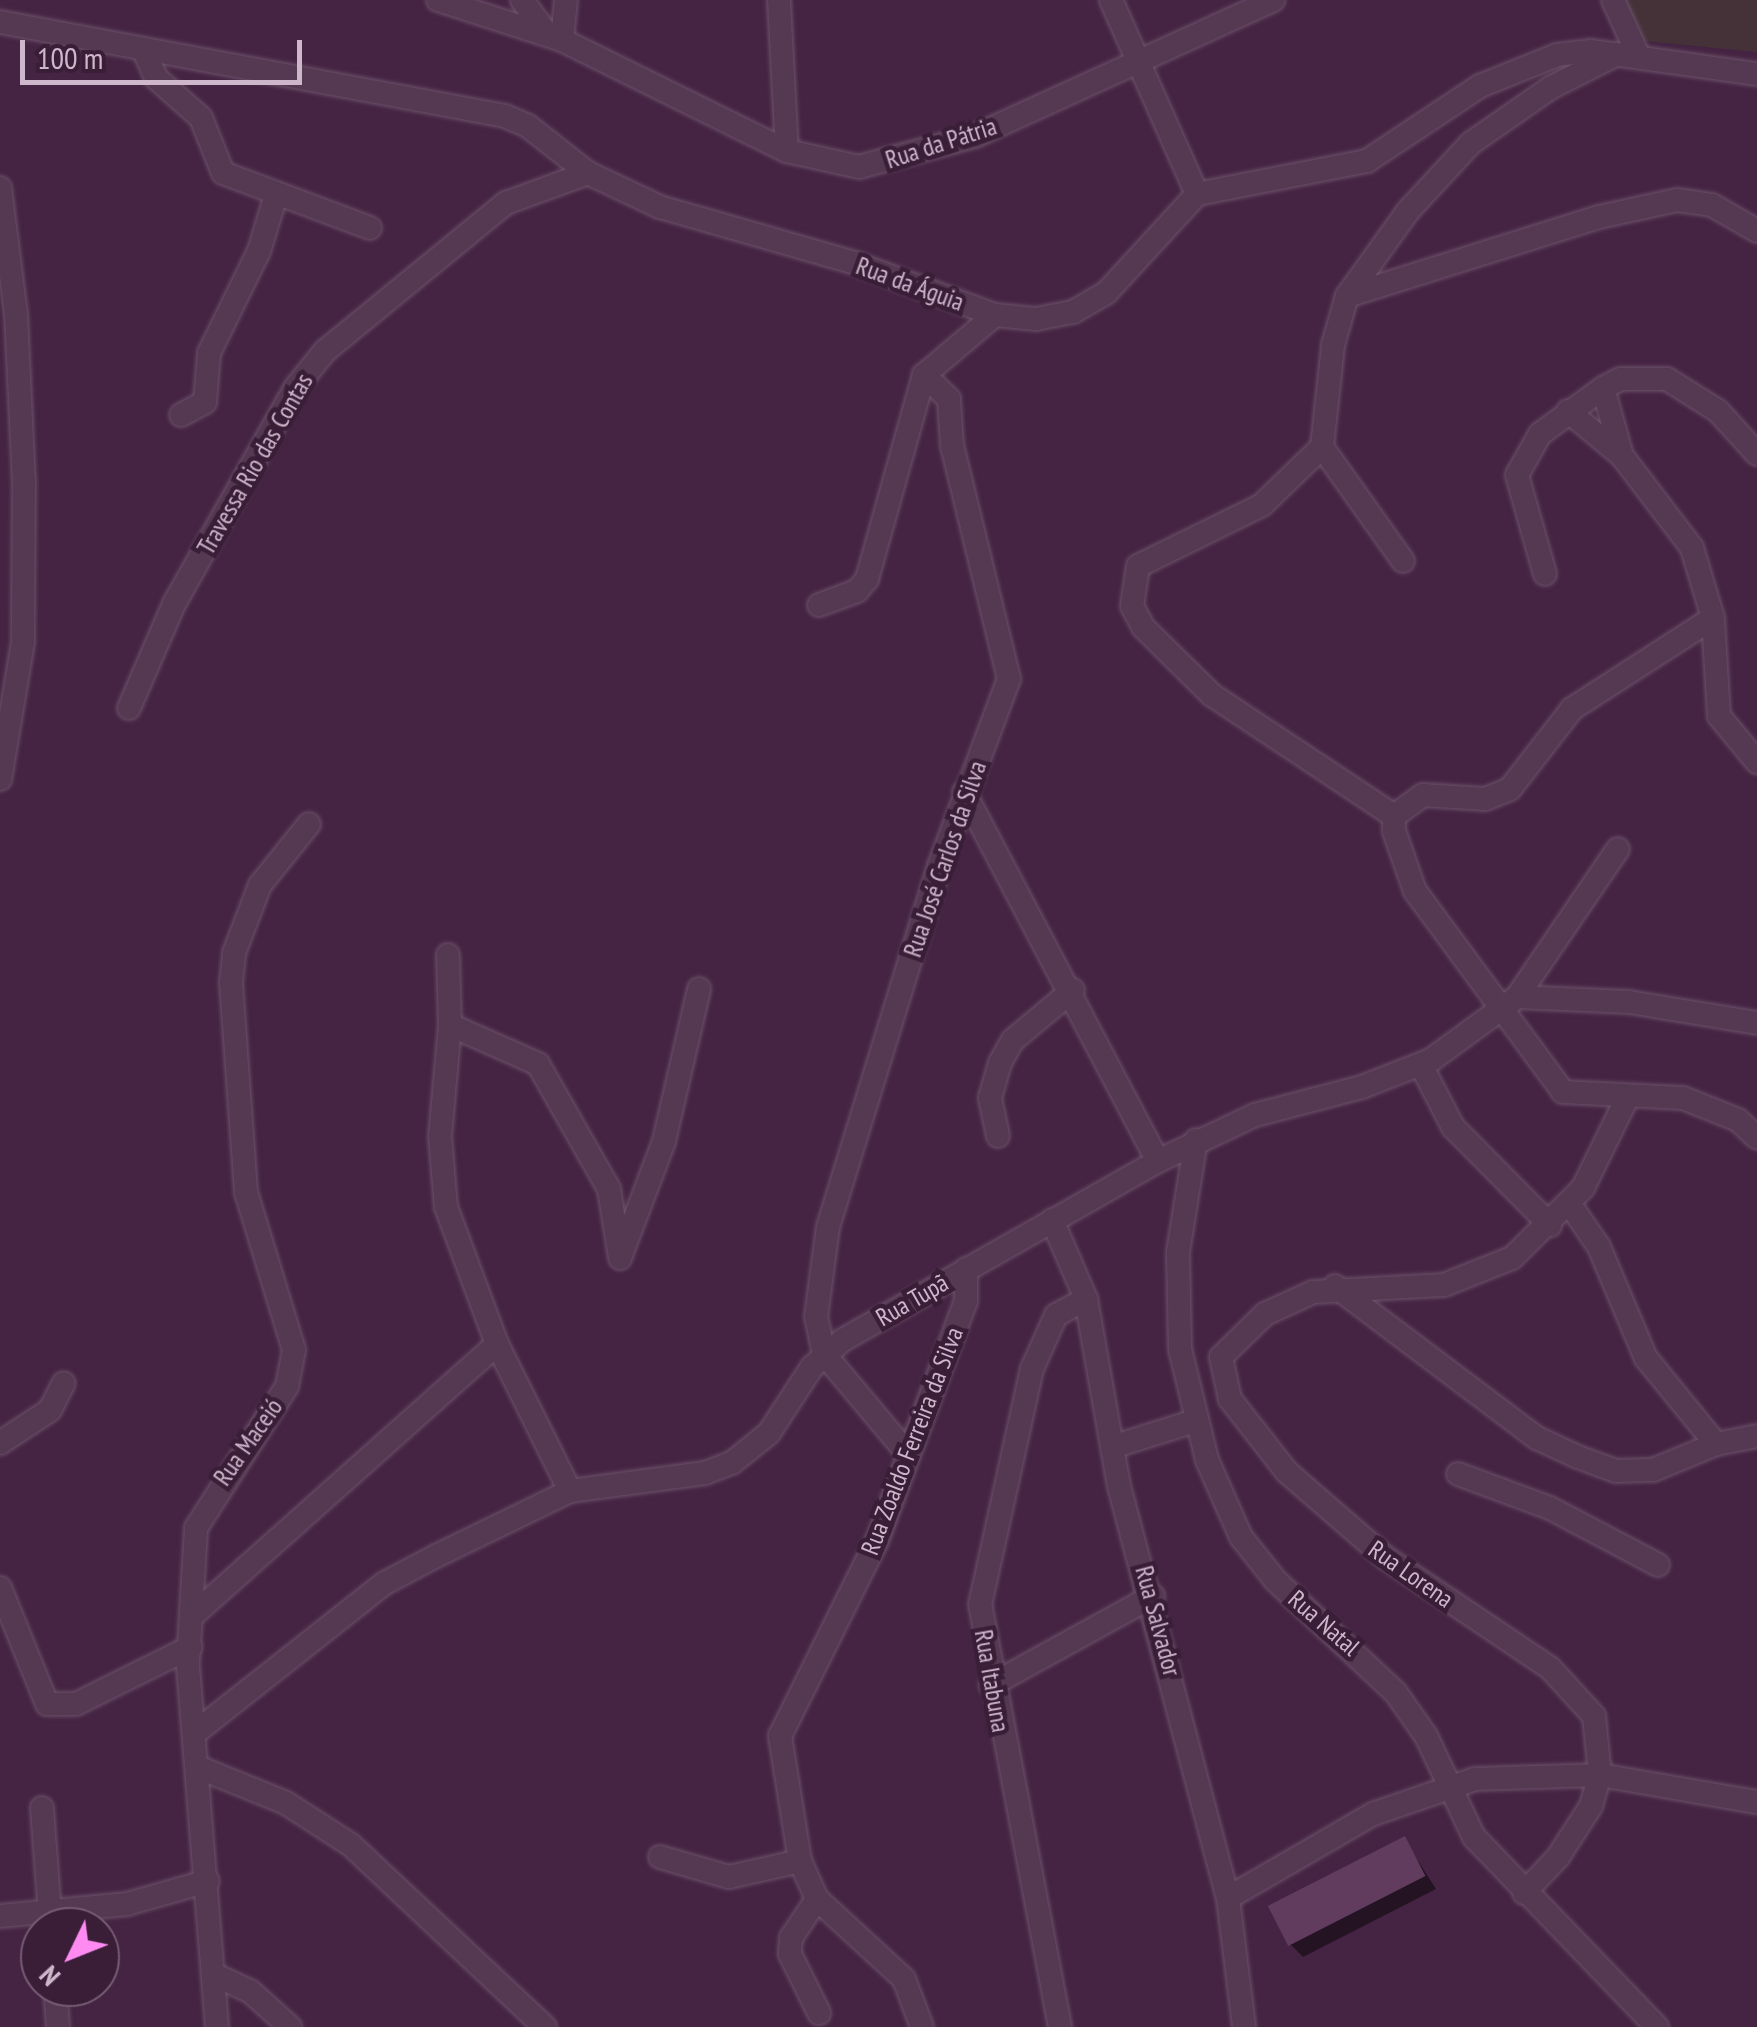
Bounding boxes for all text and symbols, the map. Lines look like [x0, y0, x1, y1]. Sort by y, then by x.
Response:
scale bar [25, 20, 308, 82]
text: 100 m [37, 38, 103, 77]
street label: Rua da Pátria [882, 111, 1000, 175]
street label: Rua da Águia [852, 251, 968, 317]
street label: Travessa Rio das Contas [191, 368, 319, 560]
street label: Rua José Carlos da Silva [897, 757, 993, 961]
street label: Rua Tupã [870, 1267, 954, 1333]
street label: Rua Zoaldo Ferreira da Silva [855, 1323, 969, 1559]
street label: Rua Maceió [207, 1393, 289, 1491]
street label: Rua Lorena [1363, 1534, 1459, 1614]
street label: Rua Salvador [1129, 1563, 1187, 1679]
street label: Rua Natal [1282, 1584, 1366, 1662]
street label: Rua Itabuna [968, 1627, 1016, 1735]
north arrow [20, 1907, 120, 2007]
text: N [30, 1958, 68, 1995]

